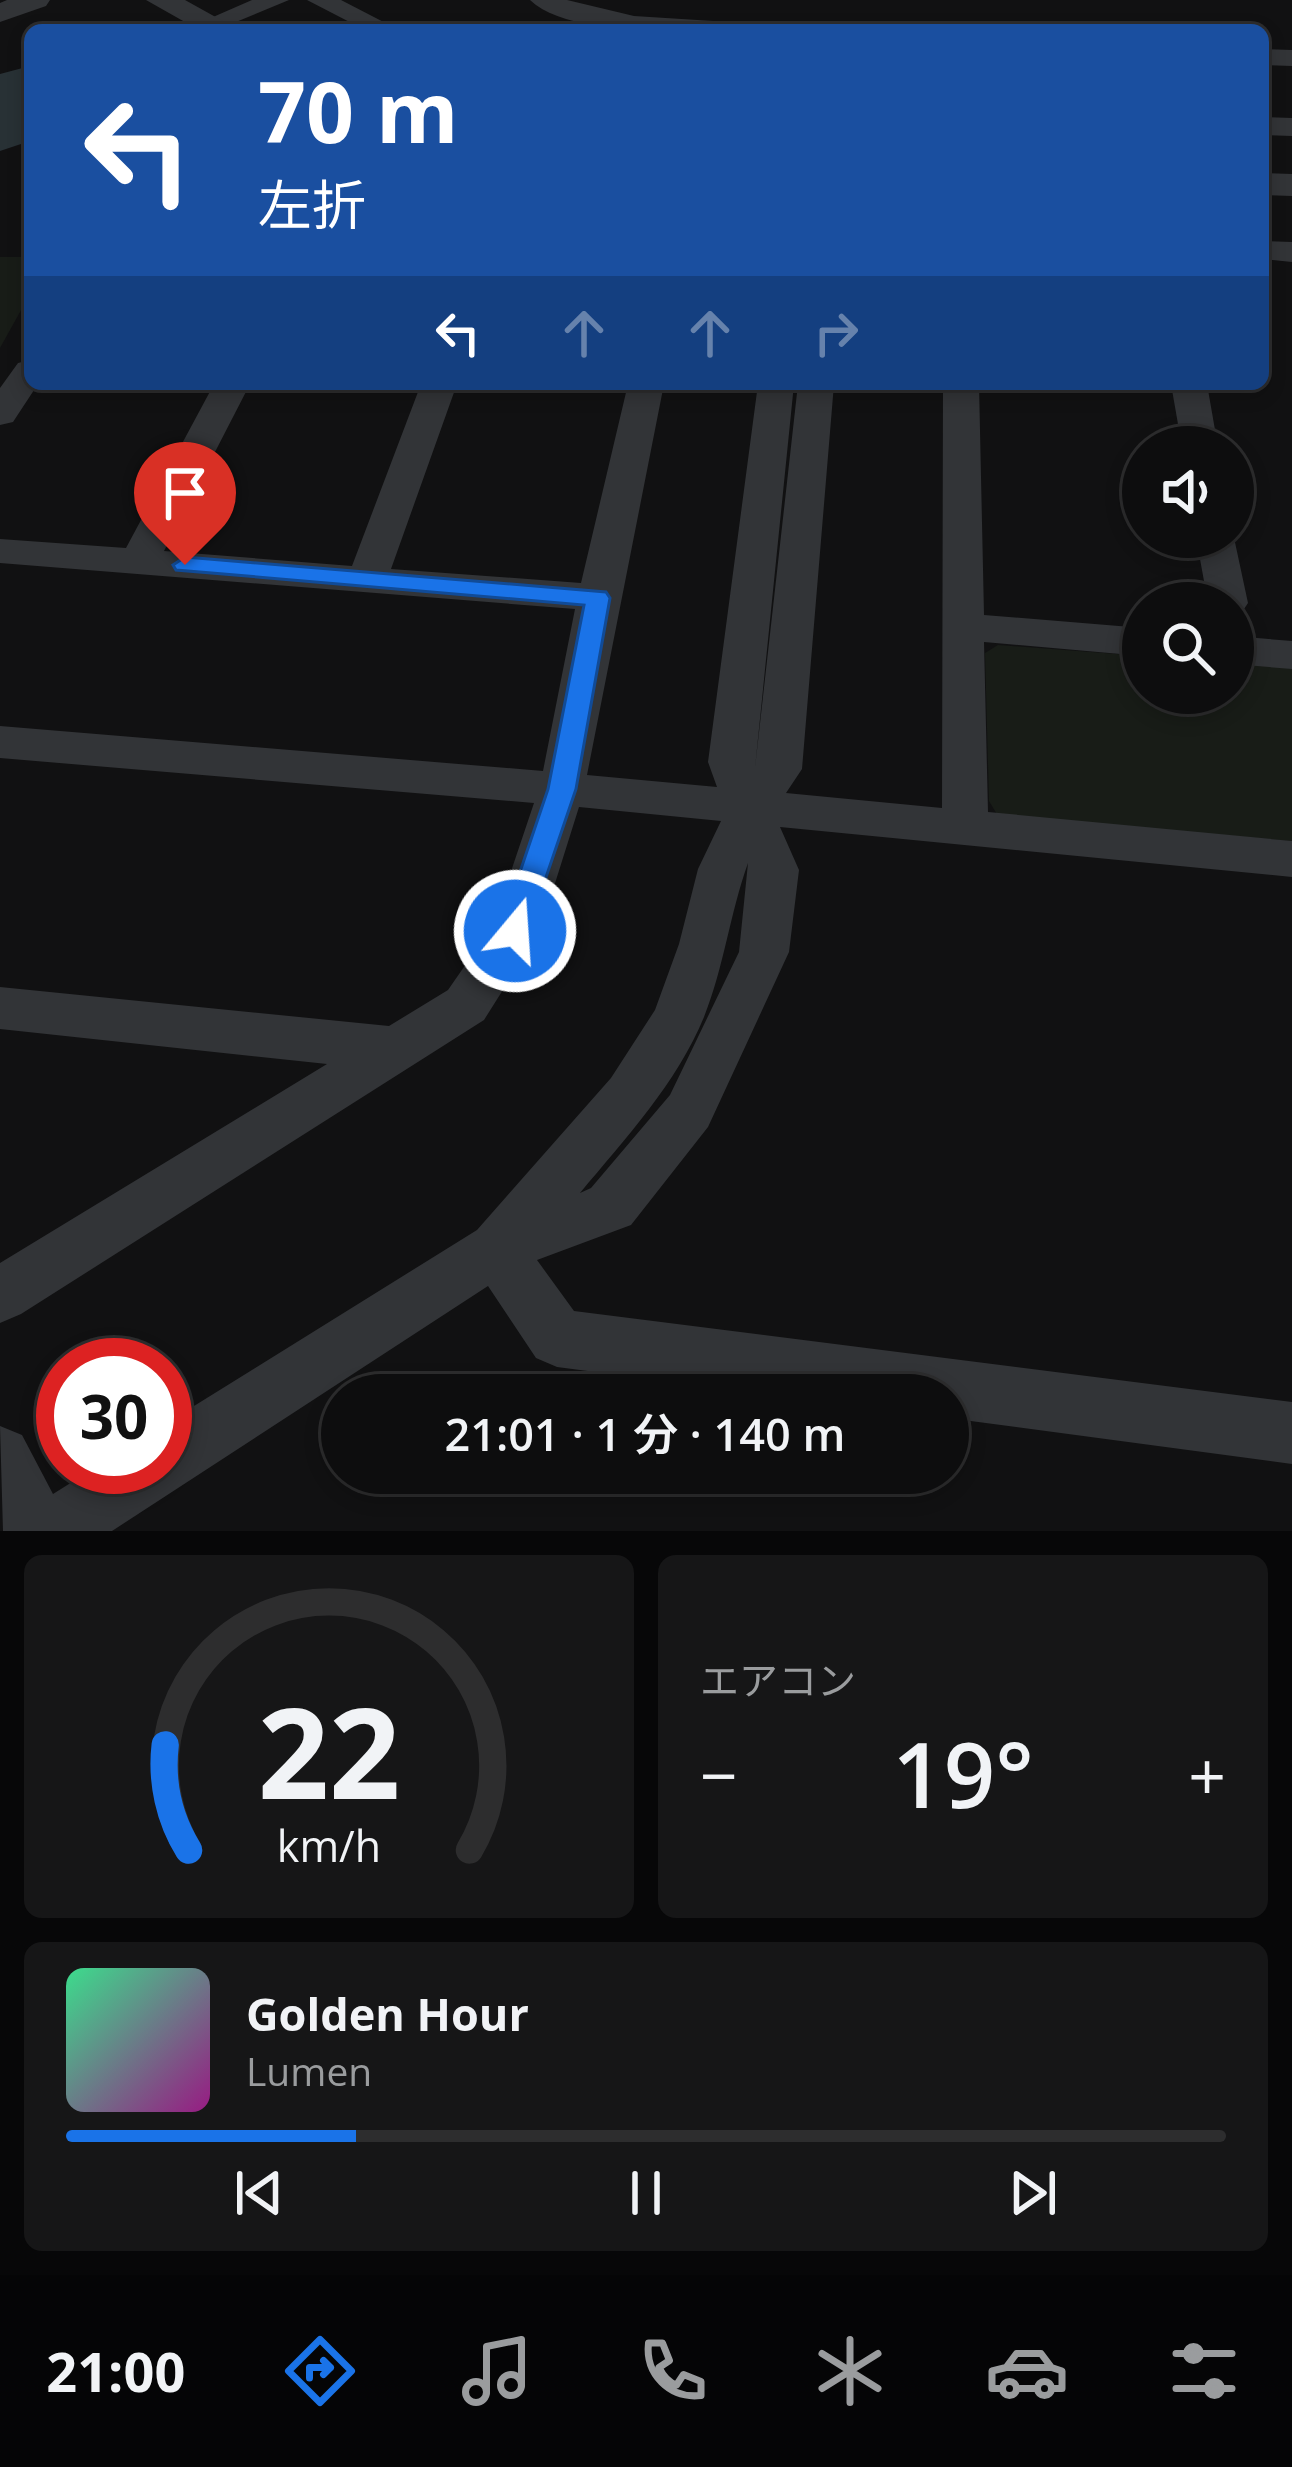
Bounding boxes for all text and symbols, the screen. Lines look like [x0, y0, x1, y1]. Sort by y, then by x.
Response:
text: 70 m [258, 53, 458, 168]
icon: left [60, 72, 216, 228]
text: 左折 [258, 167, 366, 241]
icon: left [425, 300, 491, 366]
icon: ahead [551, 300, 617, 366]
icon: ahead [677, 300, 743, 366]
icon: right [803, 300, 869, 366]
map controls [1122, 426, 1254, 714]
button: sound [1122, 426, 1254, 558]
pin [134, 442, 236, 565]
icon: arrive [152, 460, 218, 526]
button: search [1122, 582, 1254, 714]
position arrow [452, 868, 578, 994]
speed limit sign: 30 [36, 1338, 192, 1494]
text: 21:01 · 1 分 · 140 m [445, 1403, 845, 1464]
text: エアコン [700, 1653, 856, 1706]
text: 22 [258, 1666, 400, 1836]
text: 19° [892, 1712, 1034, 1834]
text: − [700, 1729, 738, 1819]
text: + [1188, 1729, 1226, 1819]
text: km/h [277, 1815, 381, 1874]
text: Golden Hour [246, 1983, 529, 2044]
text: Lumen [246, 2044, 372, 2097]
icon: previous [226, 2160, 292, 2226]
icon: pause [613, 2160, 679, 2226]
icon: next [1000, 2160, 1066, 2226]
icon: directions [278, 2329, 362, 2413]
icon: music [455, 2329, 539, 2413]
icon: phone [631, 2329, 715, 2413]
icon: climate [808, 2329, 892, 2413]
icon: car [985, 2329, 1069, 2413]
icon: filters [1162, 2329, 1246, 2413]
text: 21:00 [46, 2334, 185, 2408]

